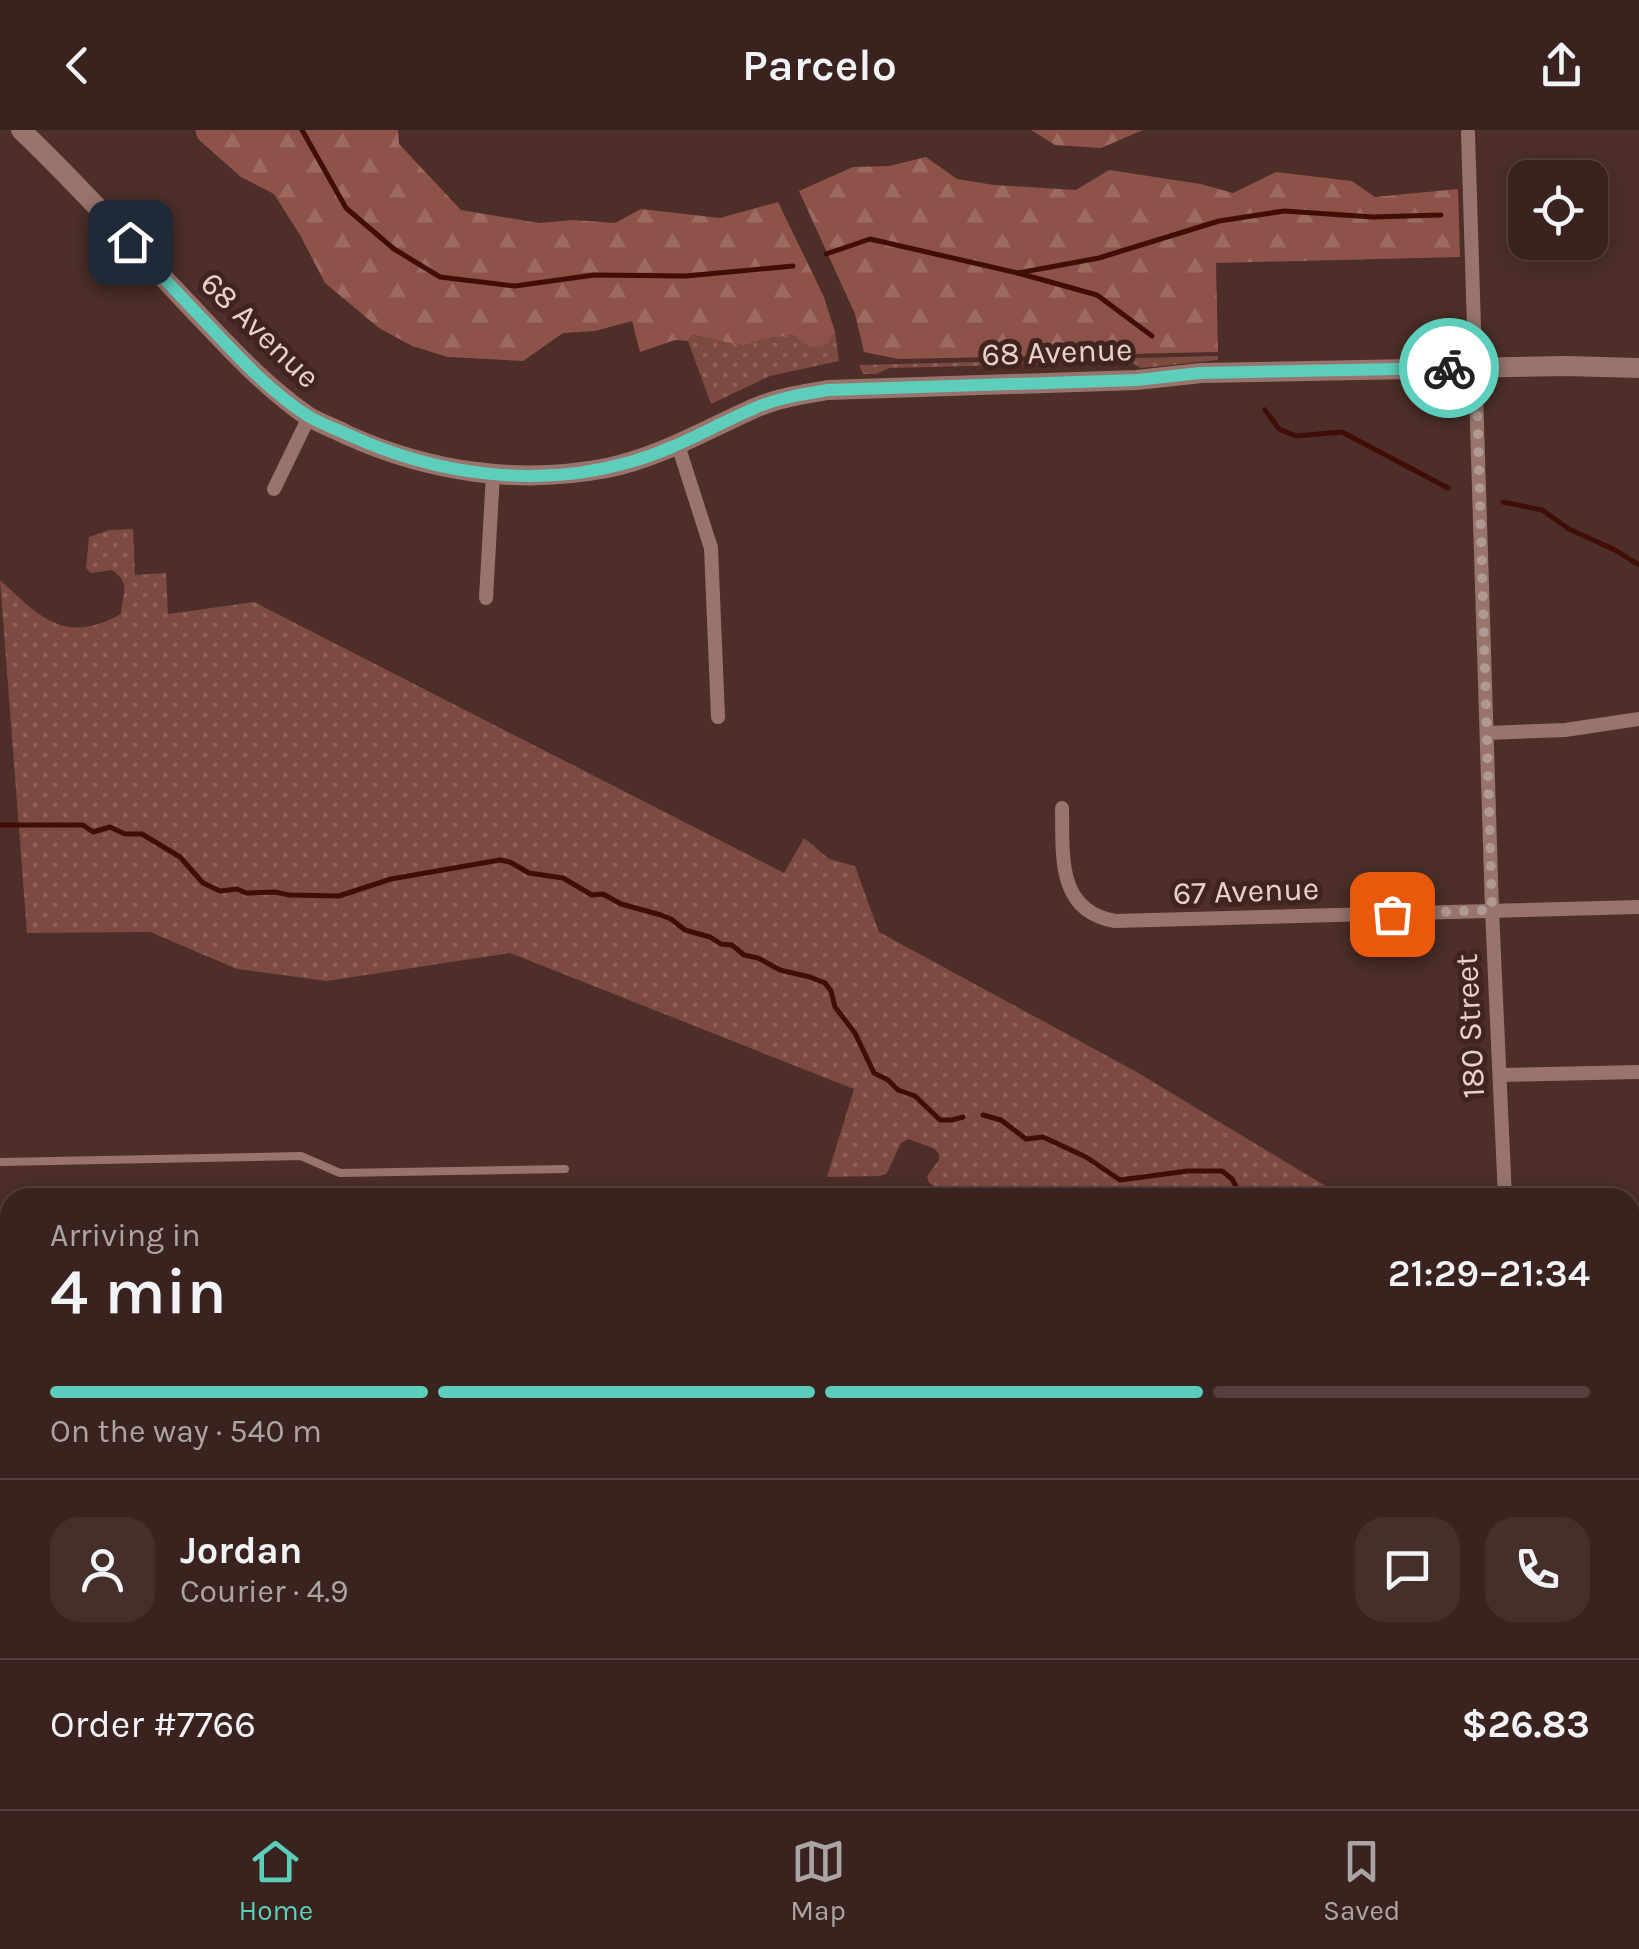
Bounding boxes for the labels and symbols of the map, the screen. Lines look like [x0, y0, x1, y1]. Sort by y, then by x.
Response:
pin [88, 200, 173, 285]
street label: 68 Avenue [193, 264, 327, 396]
courier [1399, 318, 1499, 418]
street label: 68 Avenue [981, 331, 1133, 373]
street label: 67 Avenue [1172, 870, 1320, 912]
pin [1350, 872, 1435, 957]
street label: 180 Street [1448, 953, 1492, 1099]

